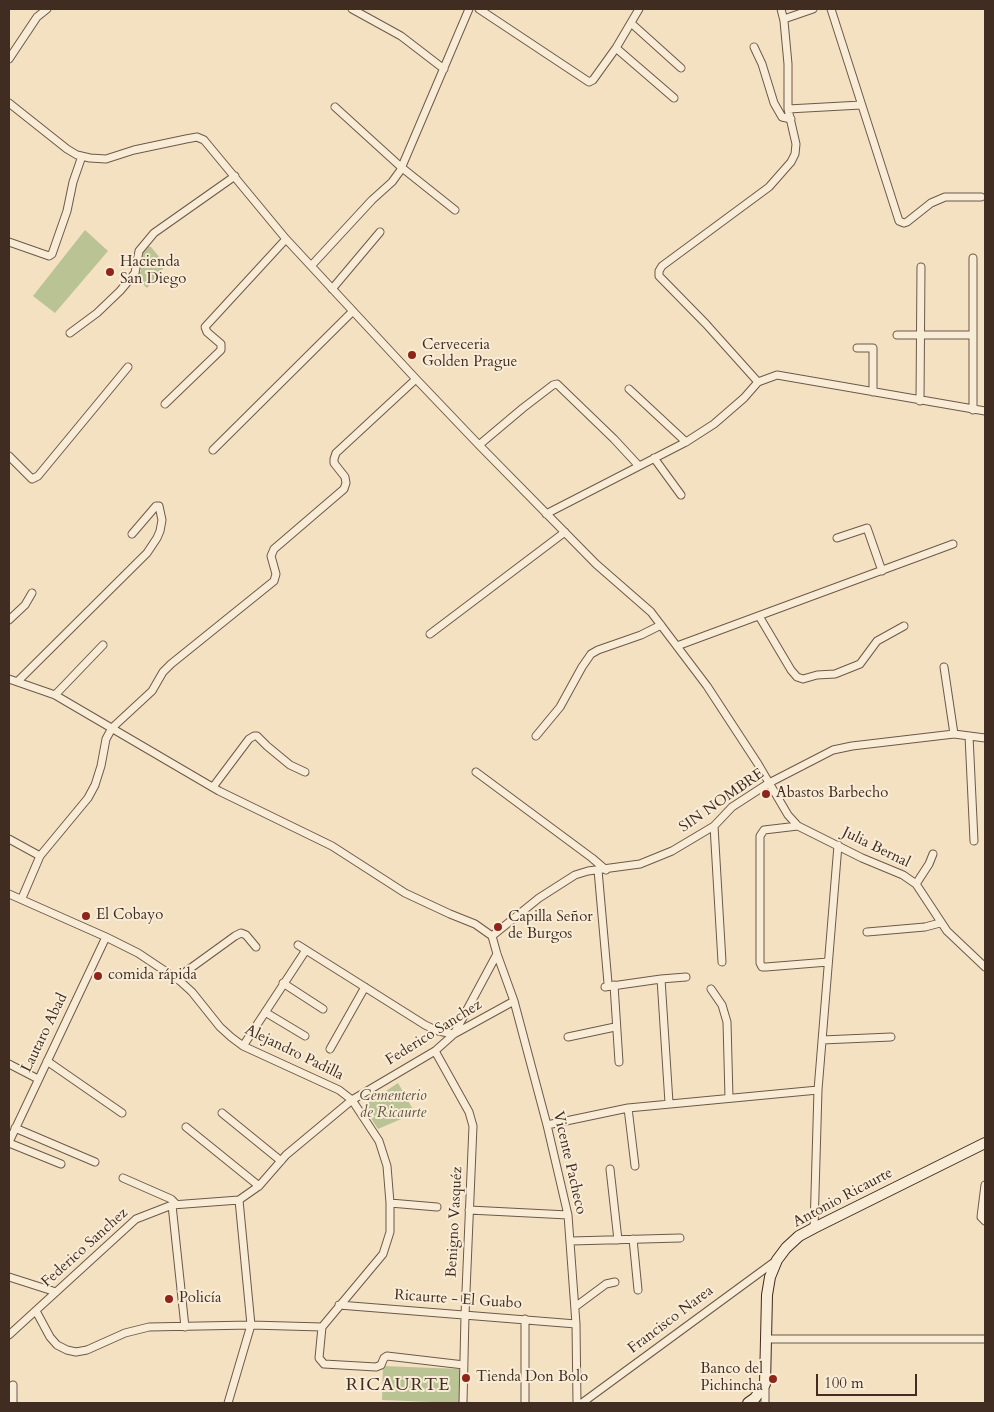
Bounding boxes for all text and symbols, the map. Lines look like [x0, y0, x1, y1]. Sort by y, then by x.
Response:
place label: Hacienda San Diego [120, 254, 186, 289]
marker: Hacienda San Diego [104, 266, 116, 278]
place label: Cerveceria Golden Prague [422, 337, 517, 372]
marker: Cerveceria Golden Prague [406, 349, 418, 361]
street label: SIN NOMBRE [676, 765, 768, 837]
place label: Abastos Barbecho [776, 785, 888, 803]
marker: Abastos Barbecho [760, 788, 772, 800]
street label: Julia Bernal [839, 824, 913, 872]
place label: El Cobayo [96, 907, 163, 925]
place label: Capilla Señor de Burgos [508, 909, 593, 944]
marker: El Cobayo [80, 910, 92, 922]
marker: Capilla Señor de Burgos [492, 921, 504, 933]
place label: comida rápida [108, 967, 197, 985]
marker: comida rápida [92, 970, 104, 982]
street label: Lautaro Abad [18, 990, 72, 1076]
street label: Federico Sanchez [383, 996, 485, 1070]
street label: Alejandro Padilla [242, 1021, 346, 1085]
park label: Cementerio de Ricaurte [359, 1088, 427, 1123]
street label: Vicente Pacheco [548, 1110, 590, 1216]
street label: Antonio Ricaurte [790, 1164, 896, 1232]
street label: Benigno Vasquéz [443, 1166, 467, 1278]
street label: Federico Sanchez [38, 1205, 132, 1291]
street label: Francisco Narea [625, 1282, 717, 1358]
street label: Ricaurte - El Guabo [394, 1287, 522, 1313]
place label: Policía [179, 1290, 222, 1308]
marker: Policía [163, 1293, 175, 1305]
place label: Banco del Pichincha [700, 1361, 763, 1396]
scale bar [819, 1364, 920, 1396]
place label: Tienda Don Bolo [476, 1369, 588, 1387]
marker: Tienda Don Bolo [460, 1372, 472, 1384]
marker: Banco del Pichincha [767, 1373, 779, 1385]
text: 100 m [824, 1373, 864, 1393]
district label: RICAURTE [345, 1375, 451, 1397]

